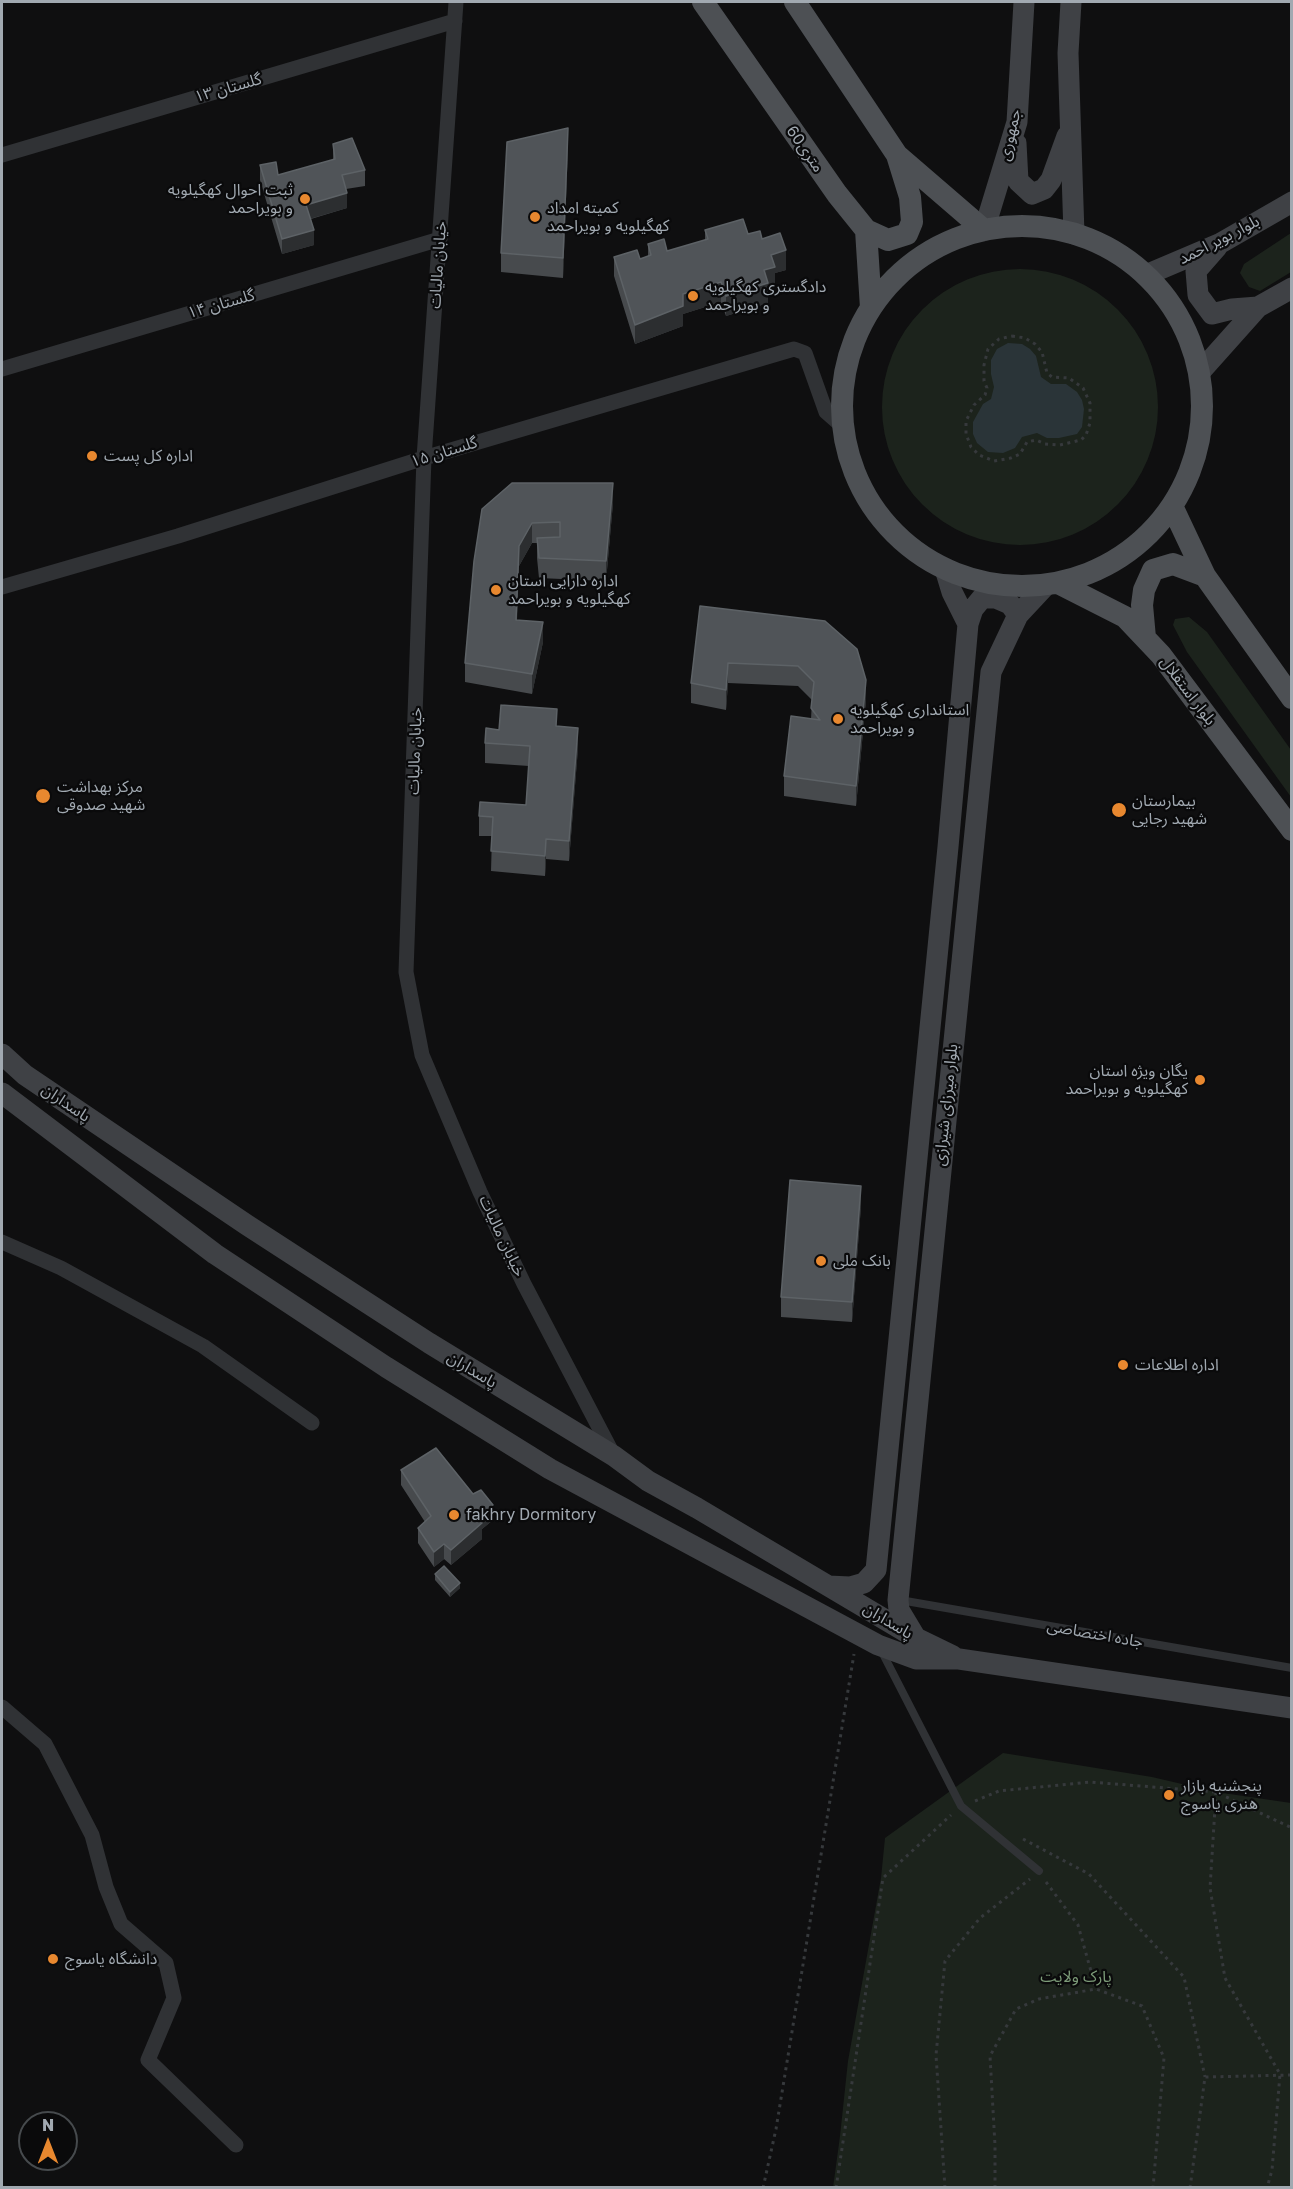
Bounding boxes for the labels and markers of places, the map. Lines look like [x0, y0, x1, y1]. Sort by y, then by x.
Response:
place label: ثبت احوال کهگیلویه و بویراحمد [168, 180, 293, 218]
marker: ثبت احوال کهگیلویه و بویراحمد [298, 192, 312, 206]
place label: کمیته امداد کهگیلویه و بویراحمد [547, 198, 669, 236]
marker: کمیته امداد کهگیلویه و بویراحمد [528, 210, 542, 224]
place label: دادگستری کهگیلویه و بویراحمد [705, 277, 826, 315]
marker: دادگستری کهگیلویه و بویراحمد [686, 289, 700, 303]
place label: اداره کل پست [104, 446, 193, 466]
marker: اداره کل پست [85, 449, 99, 463]
place label: اداره دارایی استان کهگیلویه و بویراحمد [508, 571, 630, 609]
marker: اداره دارایی استان کهگیلویه و بویراحمد [489, 583, 503, 597]
place label: استانداری کهگیلویه و بویراحمد [850, 700, 969, 738]
marker: استانداری کهگیلویه و بویراحمد [831, 712, 845, 726]
place label: مرکز بهداشت شهید صدوقی [57, 777, 145, 815]
marker: مرکز بهداشت شهید صدوقی [34, 787, 52, 805]
place label: بیمارستان شهید رجایی [1132, 791, 1207, 829]
marker: بیمارستان شهید رجایی [1110, 801, 1128, 819]
place label: یگان ویژه استان کهگیلویه و بویراحمد [1066, 1061, 1188, 1099]
marker: یگان ویژه استان کهگیلویه و بویراحمد [1193, 1073, 1207, 1087]
place label: بانک ملی [833, 1251, 891, 1271]
marker: بانک ملی [814, 1254, 828, 1268]
place label: اداره اطلاعات [1135, 1355, 1219, 1375]
marker: اداره اطلاعات [1116, 1358, 1130, 1372]
place label: fakhry Dormitory [466, 1505, 596, 1525]
marker: fakhry Dormitory [447, 1508, 461, 1522]
place label: پنجشنبه بازار هنری یاسوج [1181, 1776, 1262, 1814]
marker: پنجشنبه بازار هنری یاسوج [1162, 1788, 1176, 1802]
place label: دانشگاه یاسوج [65, 1949, 157, 1969]
marker: دانشگاه یاسوج [46, 1952, 60, 1966]

